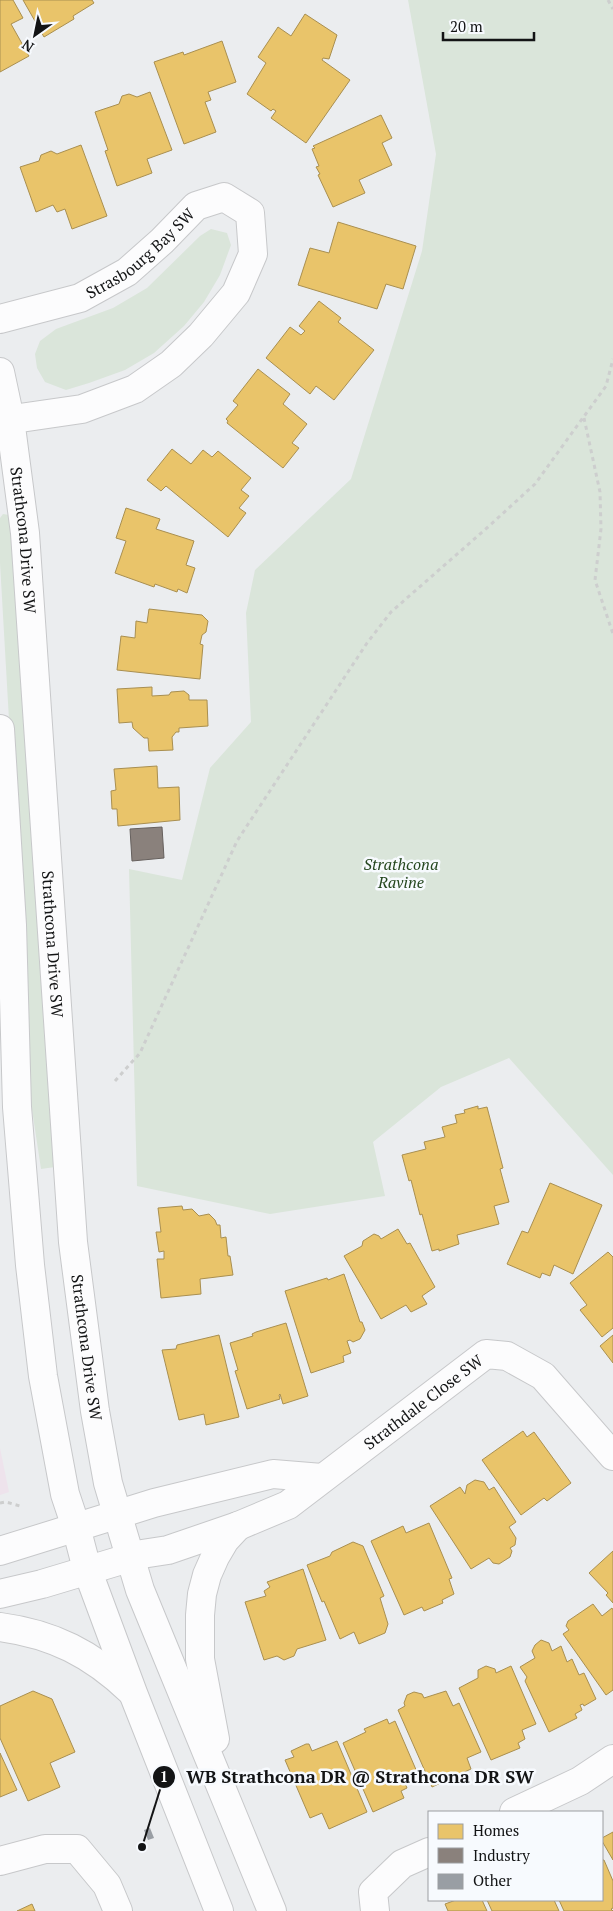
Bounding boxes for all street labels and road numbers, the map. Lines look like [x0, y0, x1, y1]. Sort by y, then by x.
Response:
street label: Strasbourg Bay SW [82, 203, 199, 304]
street label: Strathcona Drive SW [5, 465, 41, 614]
street label: Strathcona Drive SW [37, 870, 69, 1018]
street label: Strathcona Drive SW [66, 1273, 108, 1422]
street label: Strathdale Close SW [359, 1349, 487, 1454]

